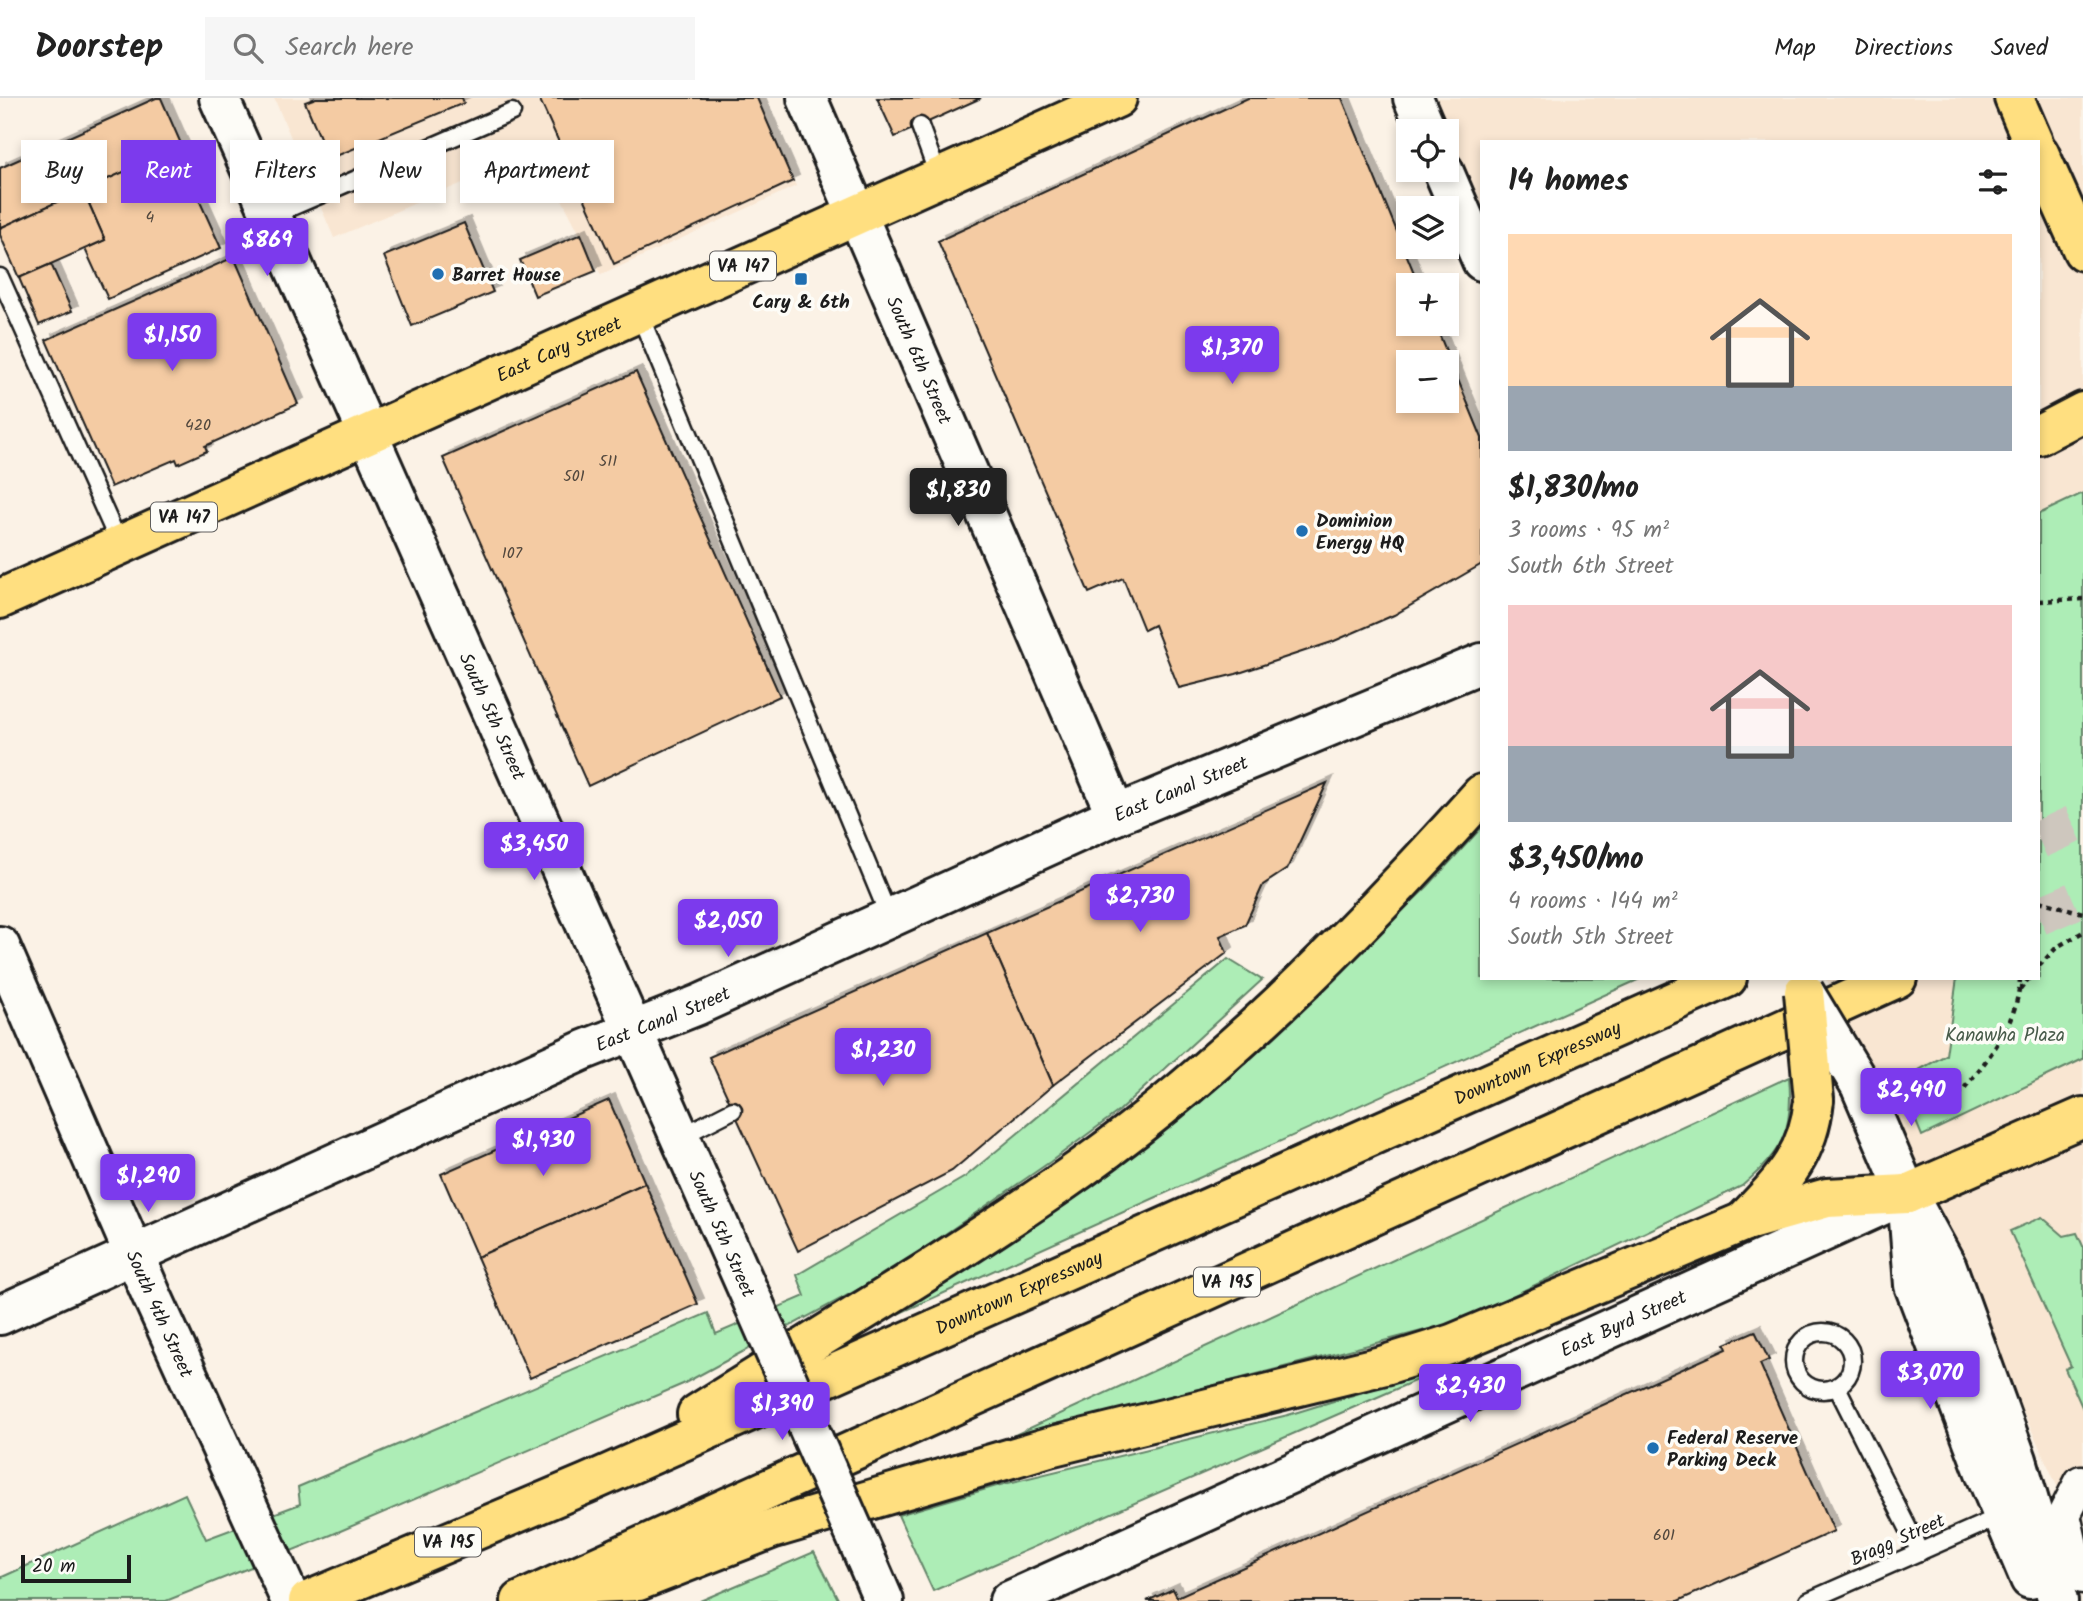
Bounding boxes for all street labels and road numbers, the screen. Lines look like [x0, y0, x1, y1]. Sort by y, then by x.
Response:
road number: VA 147 [710, 252, 776, 280]
street label: South 6th Street [877, 292, 959, 430]
street label: East Cary Street [492, 309, 627, 392]
road number: VA 147 [151, 502, 217, 531]
street label: South 5th Street [450, 648, 533, 786]
street label: East Canal Street [1110, 748, 1254, 831]
street label: East Canal Street [591, 979, 736, 1061]
street label: Downtown Expressway [1449, 1013, 1627, 1114]
street label: South 5th Street [679, 1166, 762, 1303]
street label: Downtown Expressway [931, 1243, 1109, 1344]
street label: South 4th Street [117, 1246, 201, 1384]
road number: VA 195 [1194, 1268, 1260, 1296]
street label: East Byrd Street [1556, 1283, 1692, 1366]
street label: Bragg Street [1845, 1506, 1951, 1575]
road number: VA 195 [415, 1527, 481, 1556]

